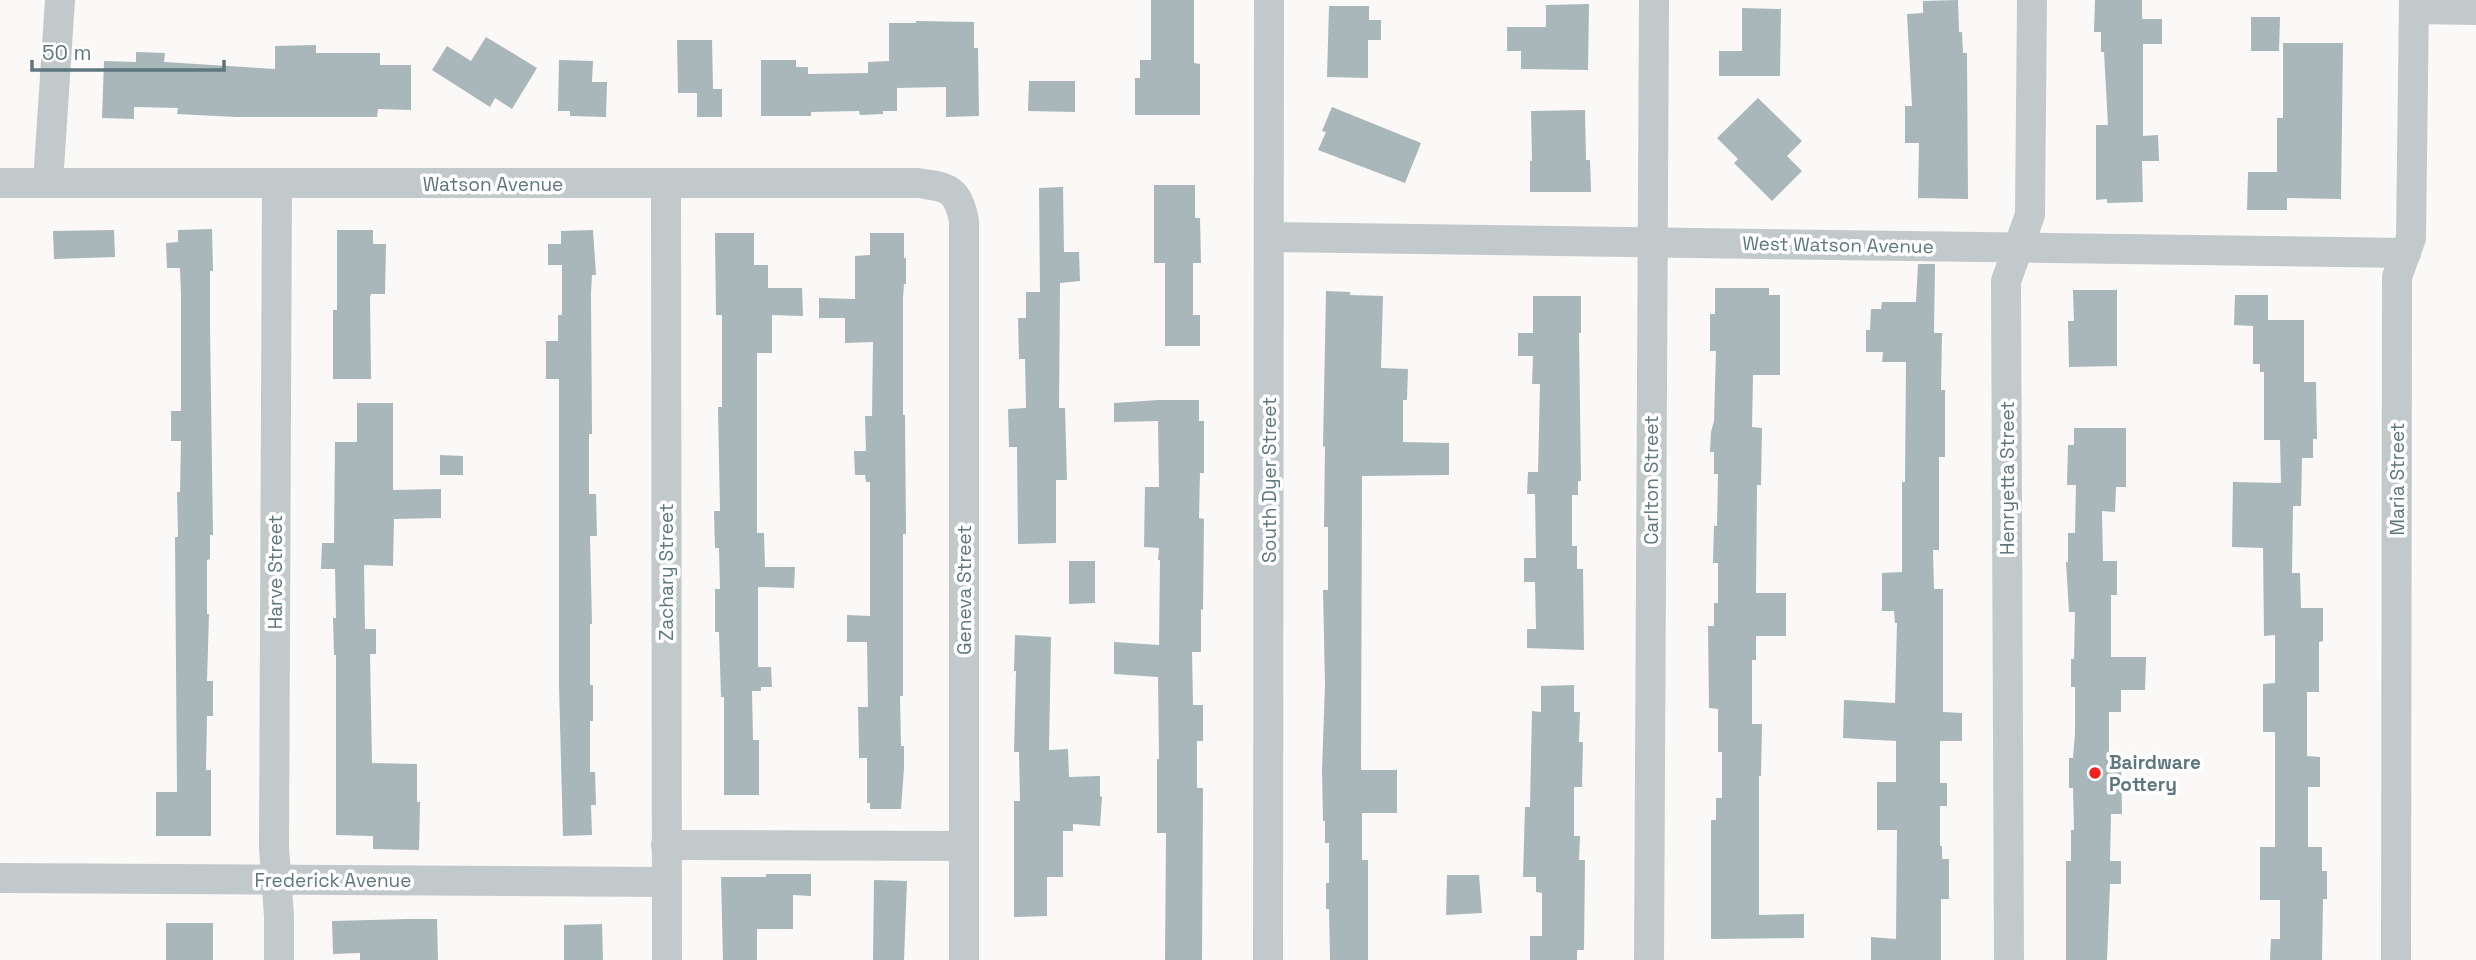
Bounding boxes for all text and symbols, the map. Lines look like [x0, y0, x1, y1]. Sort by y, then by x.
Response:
scale bar [32, 28, 224, 72]
text: 50 m [42, 39, 92, 66]
street label: Watson Avenue [423, 172, 563, 197]
street label: West Watson Avenue [1742, 231, 1934, 259]
street label: South Dyer Street [1257, 397, 1282, 563]
street label: Henryetta Street [1995, 401, 2020, 555]
street label: Carlton Street [1639, 415, 1664, 545]
street label: Maria Street [2385, 422, 2410, 536]
street label: Zachary Street [654, 503, 679, 641]
street label: Harve Street [263, 515, 288, 629]
street label: Geneva Street [952, 525, 977, 655]
place label: Bairdware Pottery [2109, 750, 2201, 797]
marker: Bairdware Pottery [2087, 765, 2103, 781]
street label: Frederick Avenue [255, 868, 411, 893]

